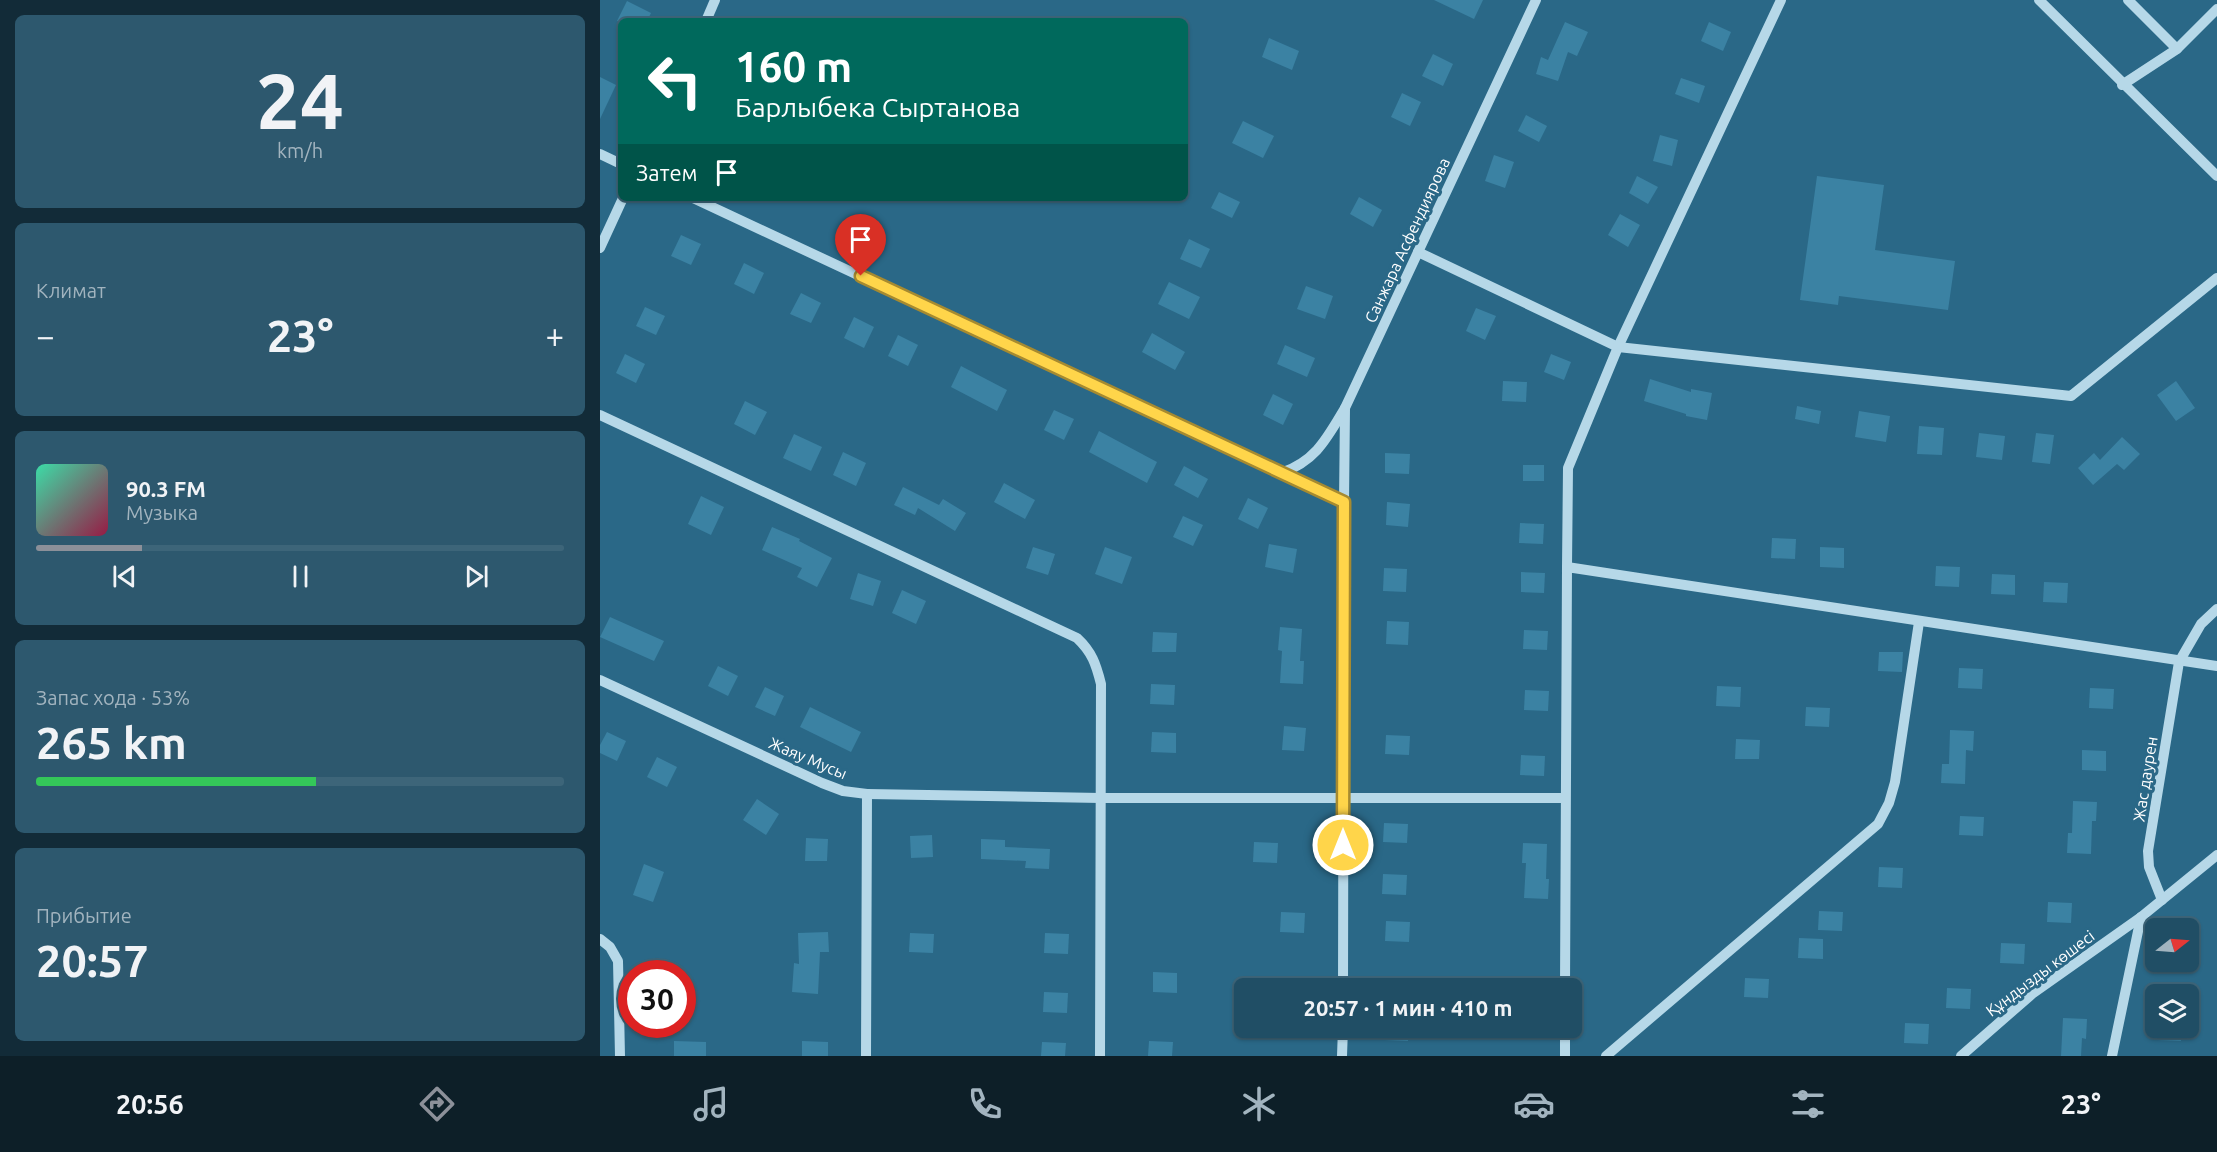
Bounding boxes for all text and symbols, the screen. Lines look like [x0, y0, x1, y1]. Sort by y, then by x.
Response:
icon: left [636, 42, 714, 120]
text: 160 m [735, 43, 852, 90]
text: 24 [256, 56, 344, 144]
text: Барлыбека Сыртанова [735, 92, 1020, 122]
text: km/h [277, 139, 323, 162]
street label: Санжара Асфендиярова [1361, 155, 1453, 325]
icon: arrive [710, 156, 743, 189]
text: Затем [636, 160, 698, 185]
pin [835, 214, 886, 276]
icon: arrive [844, 223, 877, 256]
text: Климат [36, 279, 106, 302]
text: 23° [267, 310, 333, 361]
text: − [36, 317, 55, 354]
text: + [545, 317, 564, 354]
text: 90.3 FM [126, 476, 206, 501]
text: Музыка [126, 501, 198, 524]
icon: previous [108, 560, 141, 593]
icon: pause [284, 560, 317, 593]
icon: next [460, 560, 493, 593]
text: Запас хода · 53% [36, 686, 190, 709]
text: 265 km [36, 717, 187, 768]
street label: Жаяу Мусы [766, 734, 850, 782]
street label: Жас даурен [2129, 735, 2161, 823]
position arrow [1311, 813, 1375, 877]
text: Прибытие [36, 904, 132, 927]
north arrow [2145, 918, 2199, 972]
map controls [2145, 918, 2199, 1038]
street label: Құндызды көшесі [1982, 926, 2098, 1020]
text: 20:57 [36, 935, 149, 986]
speed limit sign: 30 [618, 960, 696, 1038]
button: layers [2145, 984, 2199, 1038]
text: 20:57 · 1 мин · 410 m [1304, 995, 1512, 1020]
icon: directions [416, 1083, 458, 1125]
icon: music [690, 1083, 732, 1125]
icon: phone [964, 1083, 1006, 1125]
icon: climate [1238, 1083, 1280, 1125]
icon: car [1513, 1083, 1555, 1125]
icon: filters [1787, 1083, 1829, 1125]
text: 20:56 [116, 1089, 184, 1119]
text: 23° [2061, 1089, 2101, 1119]

